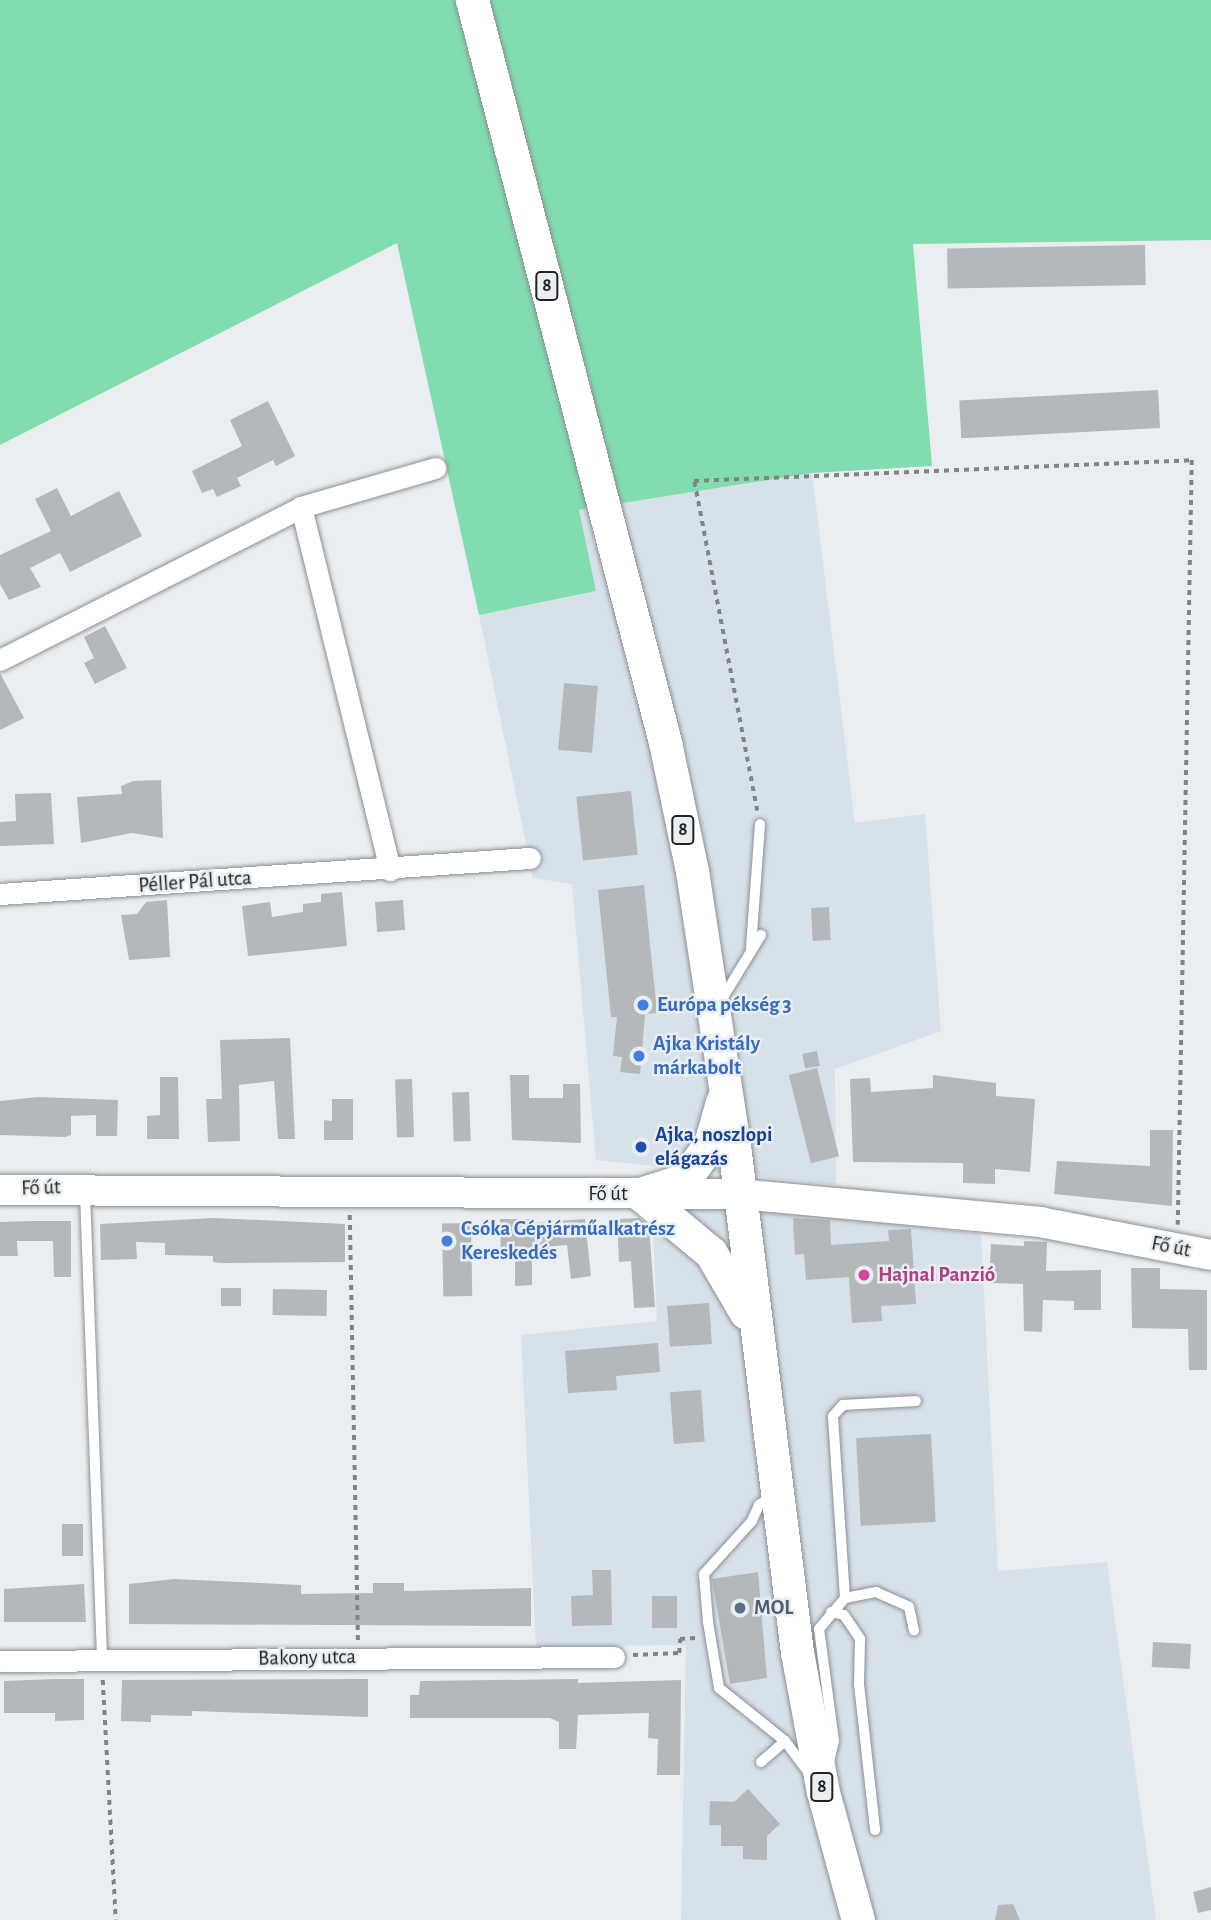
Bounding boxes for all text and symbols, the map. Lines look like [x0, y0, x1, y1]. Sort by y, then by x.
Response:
road number: 8 [535, 270, 559, 302]
road number: 8 [671, 814, 695, 846]
street label: Péller Pál utca [138, 865, 252, 899]
place label: Európa pékség 3 [657, 992, 792, 1018]
marker: Európa pékség 3 [635, 997, 651, 1013]
place label: Ajka Kristály márkabolt [653, 1031, 760, 1081]
marker: Ajka Kristály márkabolt [631, 1048, 647, 1064]
place label: Ajka, noszlopi elágazás [655, 1122, 772, 1172]
marker: Ajka, noszlopi elágazás [633, 1139, 649, 1155]
street label: Fő út [21, 1175, 61, 1201]
street label: Fő út [588, 1181, 628, 1207]
place label: Csóka Gépjárműalkatrész Kereskedés [461, 1216, 675, 1266]
street label: Fő út [1149, 1231, 1193, 1263]
marker: Csóka Gépjárműalkatrész Kereskedés [439, 1233, 455, 1249]
place label: Hajnal Panzió [878, 1262, 995, 1288]
marker: Hajnal Panzió [856, 1267, 872, 1283]
place label: MOL [754, 1595, 793, 1621]
marker: MOL [732, 1600, 748, 1616]
street label: Bakony utca [258, 1645, 356, 1671]
road number: 8 [810, 1772, 834, 1802]

